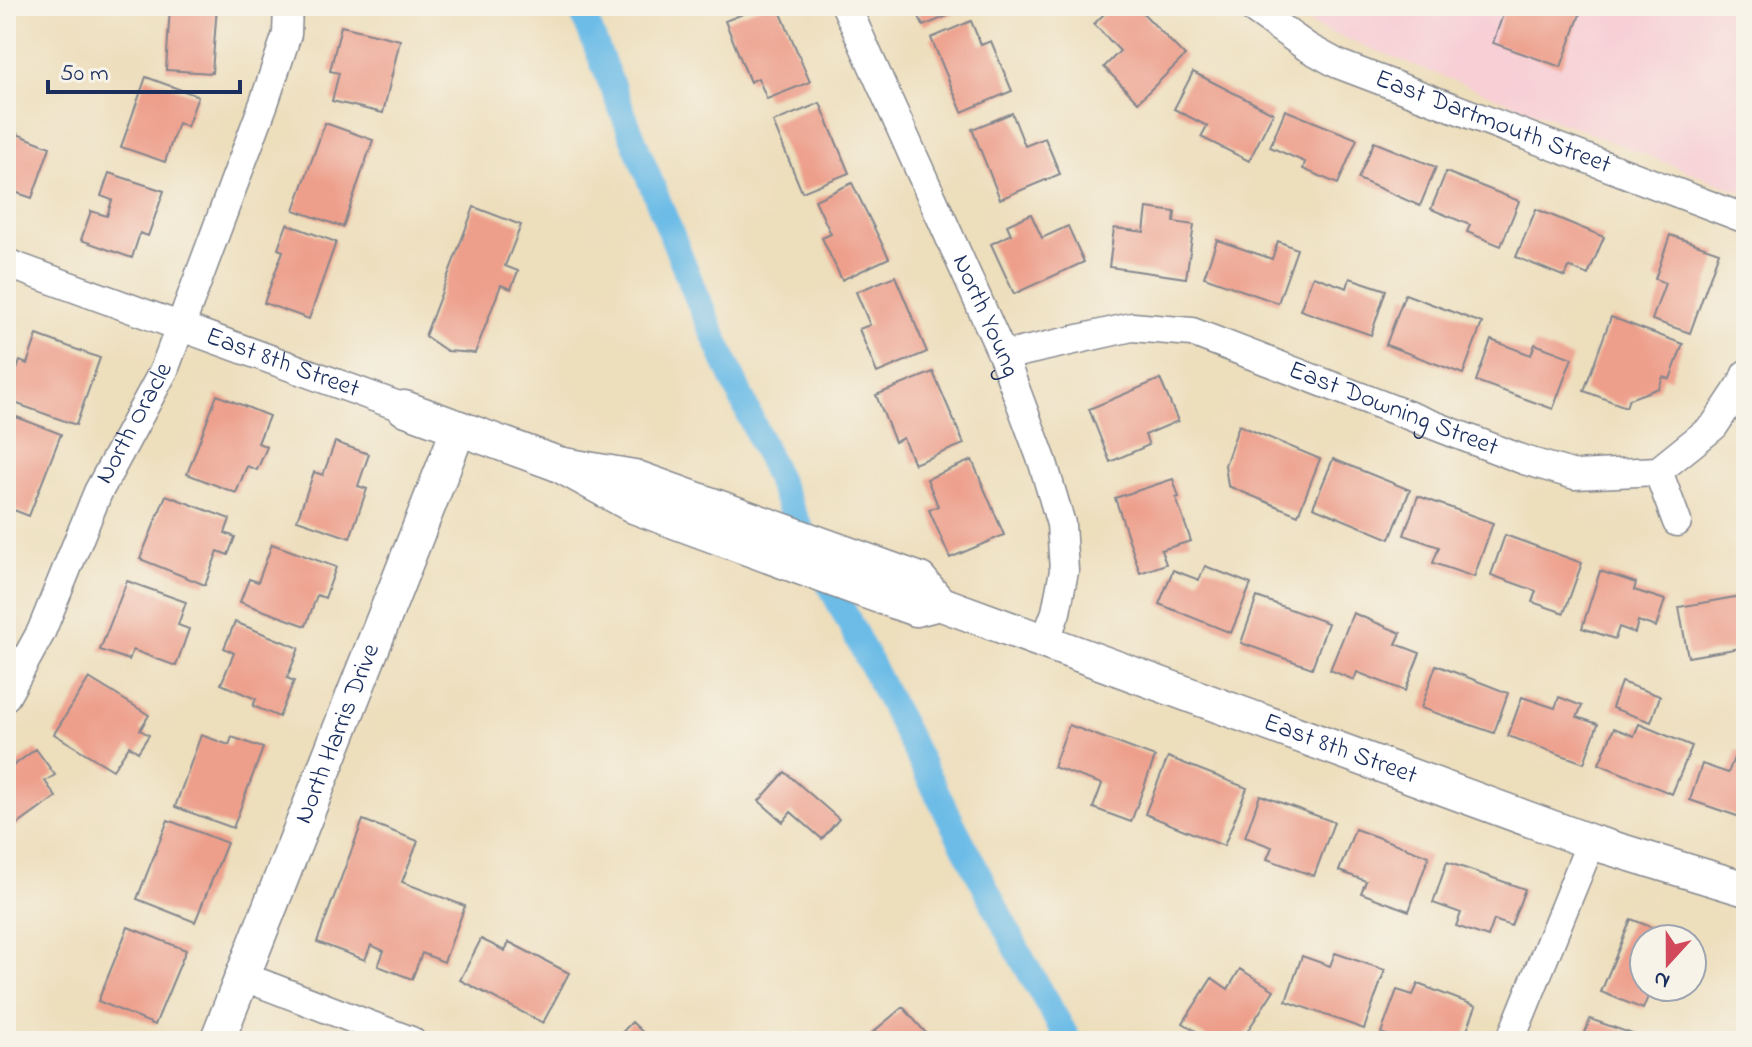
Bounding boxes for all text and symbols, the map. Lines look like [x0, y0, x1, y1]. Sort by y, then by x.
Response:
scale bar [48, 44, 240, 94]
text: 50 m [60, 57, 109, 92]
street label: East Dartmouth Street [1369, 61, 1617, 185]
street label: North Young [941, 249, 1028, 383]
street label: East 8th Street [200, 318, 365, 409]
street label: East Downing Street [1283, 352, 1504, 467]
street label: North Oracle [87, 357, 184, 491]
street label: North Harris Drive [285, 638, 391, 830]
street label: East 8th Street [1258, 704, 1422, 796]
north arrow [1628, 923, 1708, 1003]
text: N [1649, 961, 1675, 996]

